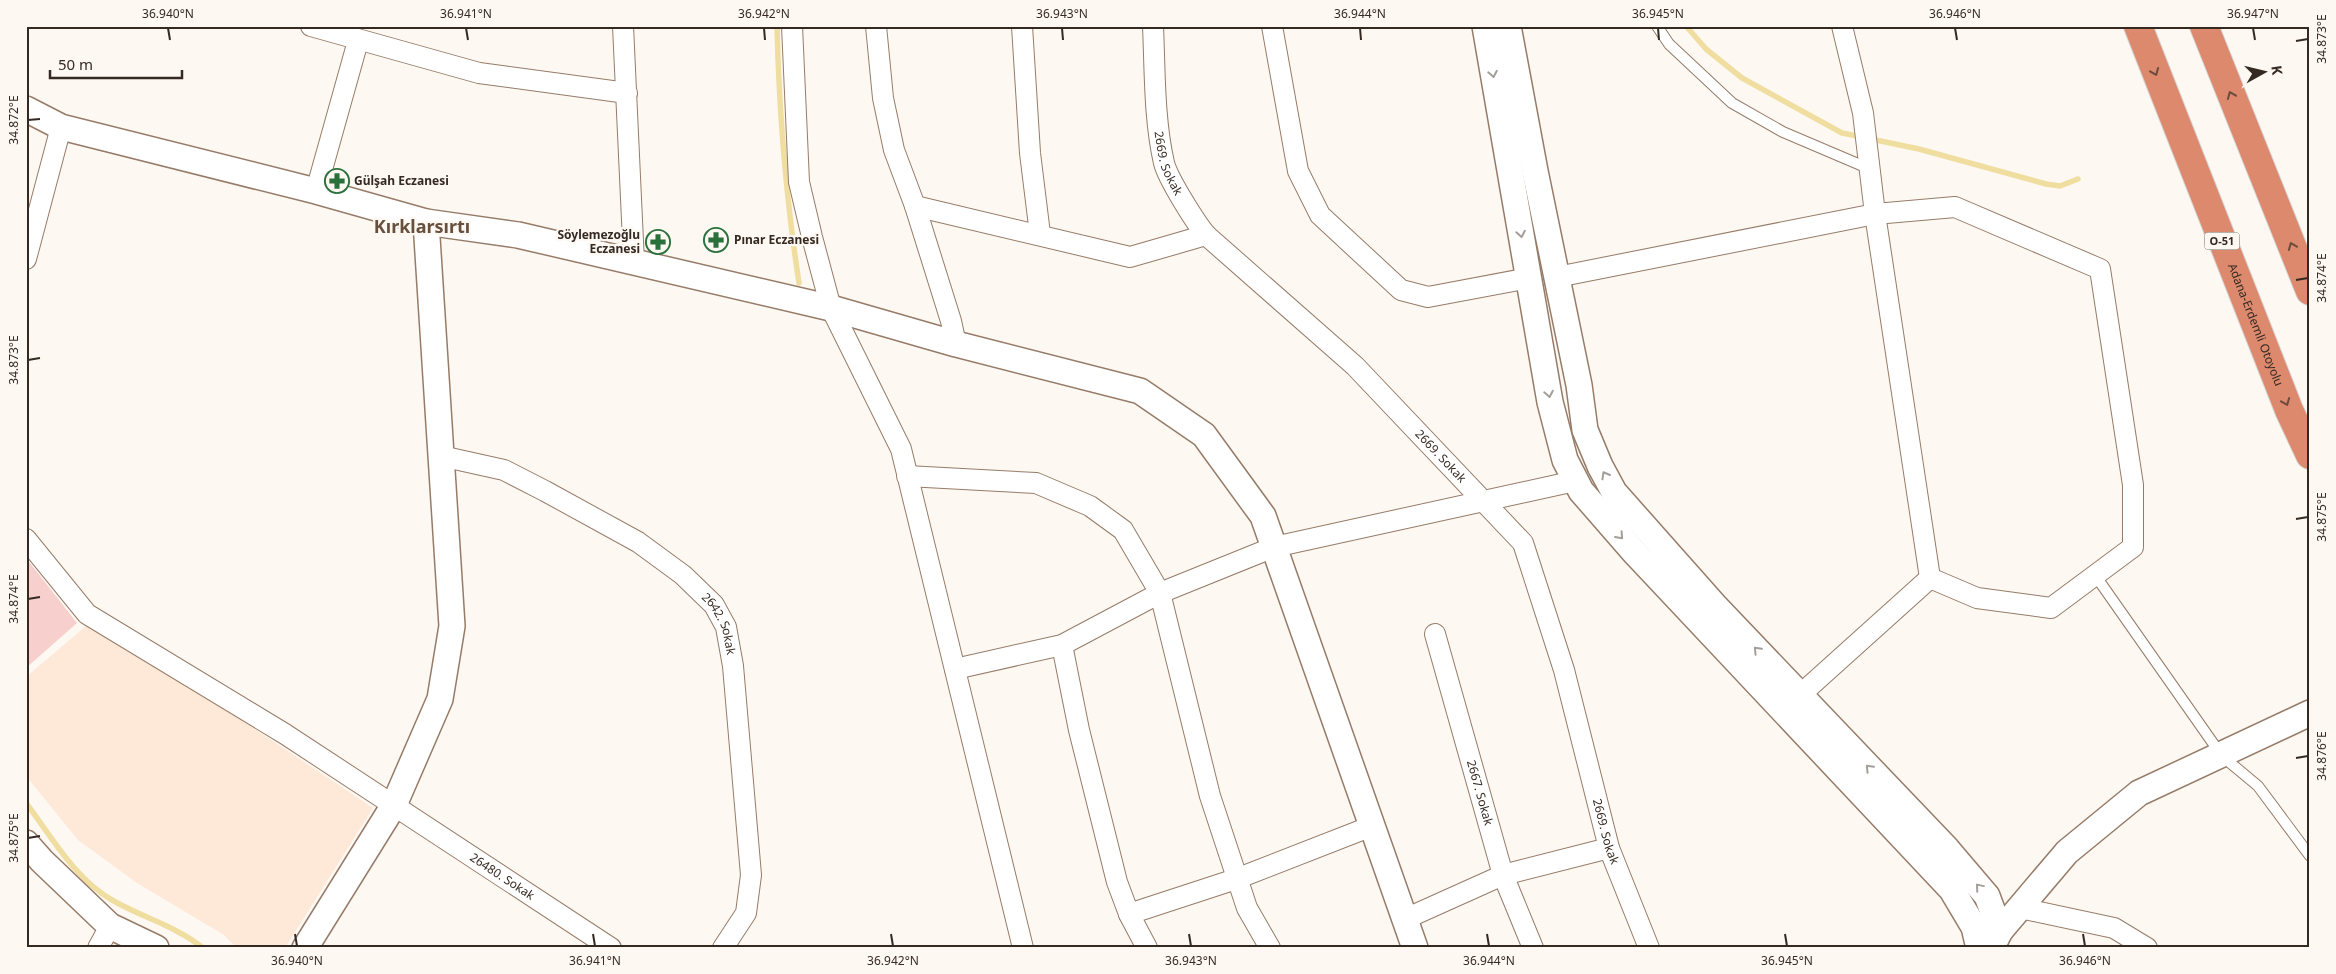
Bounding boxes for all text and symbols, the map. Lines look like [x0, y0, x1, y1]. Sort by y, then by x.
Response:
text: 36.940°N [142, 5, 194, 22]
text: 36.941°N [440, 5, 492, 22]
text: 36.942°N [738, 5, 790, 22]
text: 36.943°N [1036, 5, 1088, 22]
text: 36.944°N [1334, 5, 1386, 22]
text: 36.945°N [1632, 5, 1684, 22]
text: 36.946°N [1929, 5, 1981, 22]
text: 36.947°N [2227, 5, 2279, 22]
text: 34.873°E [2313, 14, 2330, 64]
scale bar [50, 48, 182, 80]
north arrow [2238, 48, 2288, 98]
text: 50 m [58, 54, 93, 74]
text: K [2267, 64, 2288, 77]
one-way arrow [2149, 67, 2159, 76]
one-way arrow [1488, 70, 1498, 79]
one-way arrow [2227, 91, 2238, 100]
text: 34.872°E [5, 95, 22, 145]
street label: 2669. Sokak [1151, 130, 1187, 199]
pharmacy icon: Gülşah Eczanesi [324, 168, 350, 194]
place label: Gülşah Eczanesi [354, 172, 449, 189]
district label: Kırklarsırtı [374, 214, 470, 238]
place label: Söylemezoğlu Eczanesi [557, 226, 640, 257]
pharmacy icon: Pınar Eczanesi [703, 227, 729, 253]
pharmacy icon: Söylemezoğlu Eczanesi [645, 229, 671, 255]
one-way arrow [1515, 230, 1525, 239]
place label: Pınar Eczanesi [734, 231, 819, 248]
road number: O-51 [2204, 232, 2240, 250]
one-way arrow [2287, 242, 2298, 251]
text: 34.874°E [2313, 253, 2330, 303]
street label: Adana-Erdemli Otoyolu [2224, 261, 2288, 388]
text: 34.873°E [5, 335, 22, 385]
one-way arrow [1543, 390, 1553, 399]
one-way arrow [2280, 397, 2290, 406]
street label: 2669. Sokak [1412, 426, 1471, 486]
one-way arrow [1601, 471, 1611, 480]
text: 34.875°E [2313, 492, 2330, 542]
one-way arrow [1615, 531, 1624, 540]
text: 34.874°E [5, 574, 22, 624]
street label: 2642. Sokak [698, 589, 740, 657]
one-way arrow [1754, 647, 1763, 656]
text: 34.876°E [2313, 731, 2330, 781]
street label: 2667. Sokak [1463, 758, 1498, 828]
one-way arrow [1866, 764, 1875, 773]
street label: 2669. Sokak [1589, 797, 1624, 867]
text: 34.875°E [5, 813, 22, 863]
street label: 26480. Sokak [467, 849, 539, 904]
one-way arrow [1976, 884, 1985, 893]
text: 36.940°N [271, 952, 323, 969]
text: 36.941°N [569, 952, 621, 969]
text: 36.942°N [867, 952, 919, 969]
text: 36.943°N [1165, 952, 1217, 969]
text: 36.944°N [1463, 952, 1515, 969]
text: 36.945°N [1761, 952, 1813, 969]
text: 36.946°N [2059, 952, 2111, 969]

